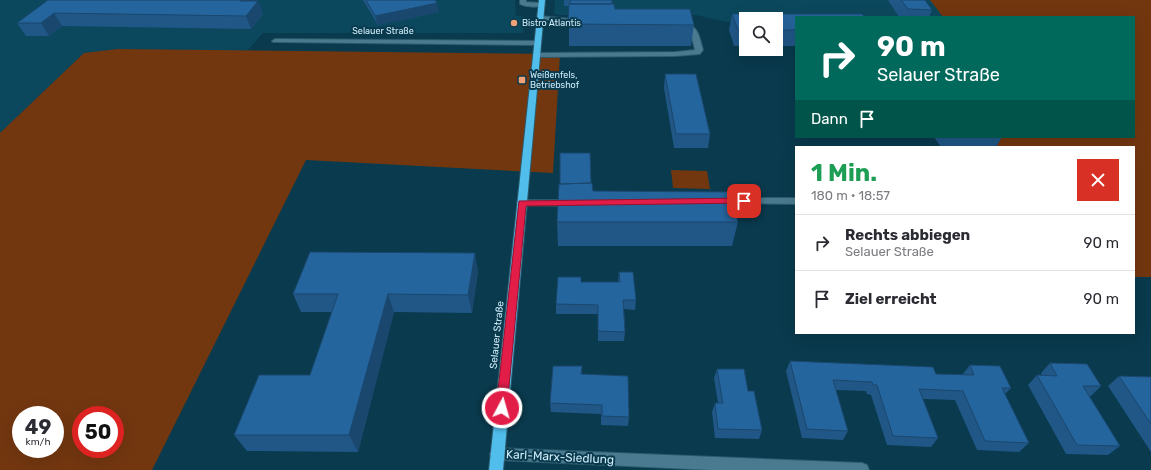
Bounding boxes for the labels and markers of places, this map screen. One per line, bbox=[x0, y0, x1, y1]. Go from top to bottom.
marker: Bistro Atlantis bbox=[509, 18, 519, 28]
place label: Bistro Atlantis bbox=[522, 18, 581, 28]
place label: Weißenfels, Betriebshof bbox=[530, 70, 580, 90]
marker: Weißenfels, Betriebshof bbox=[517, 75, 527, 85]
pin bbox=[727, 184, 761, 218]

